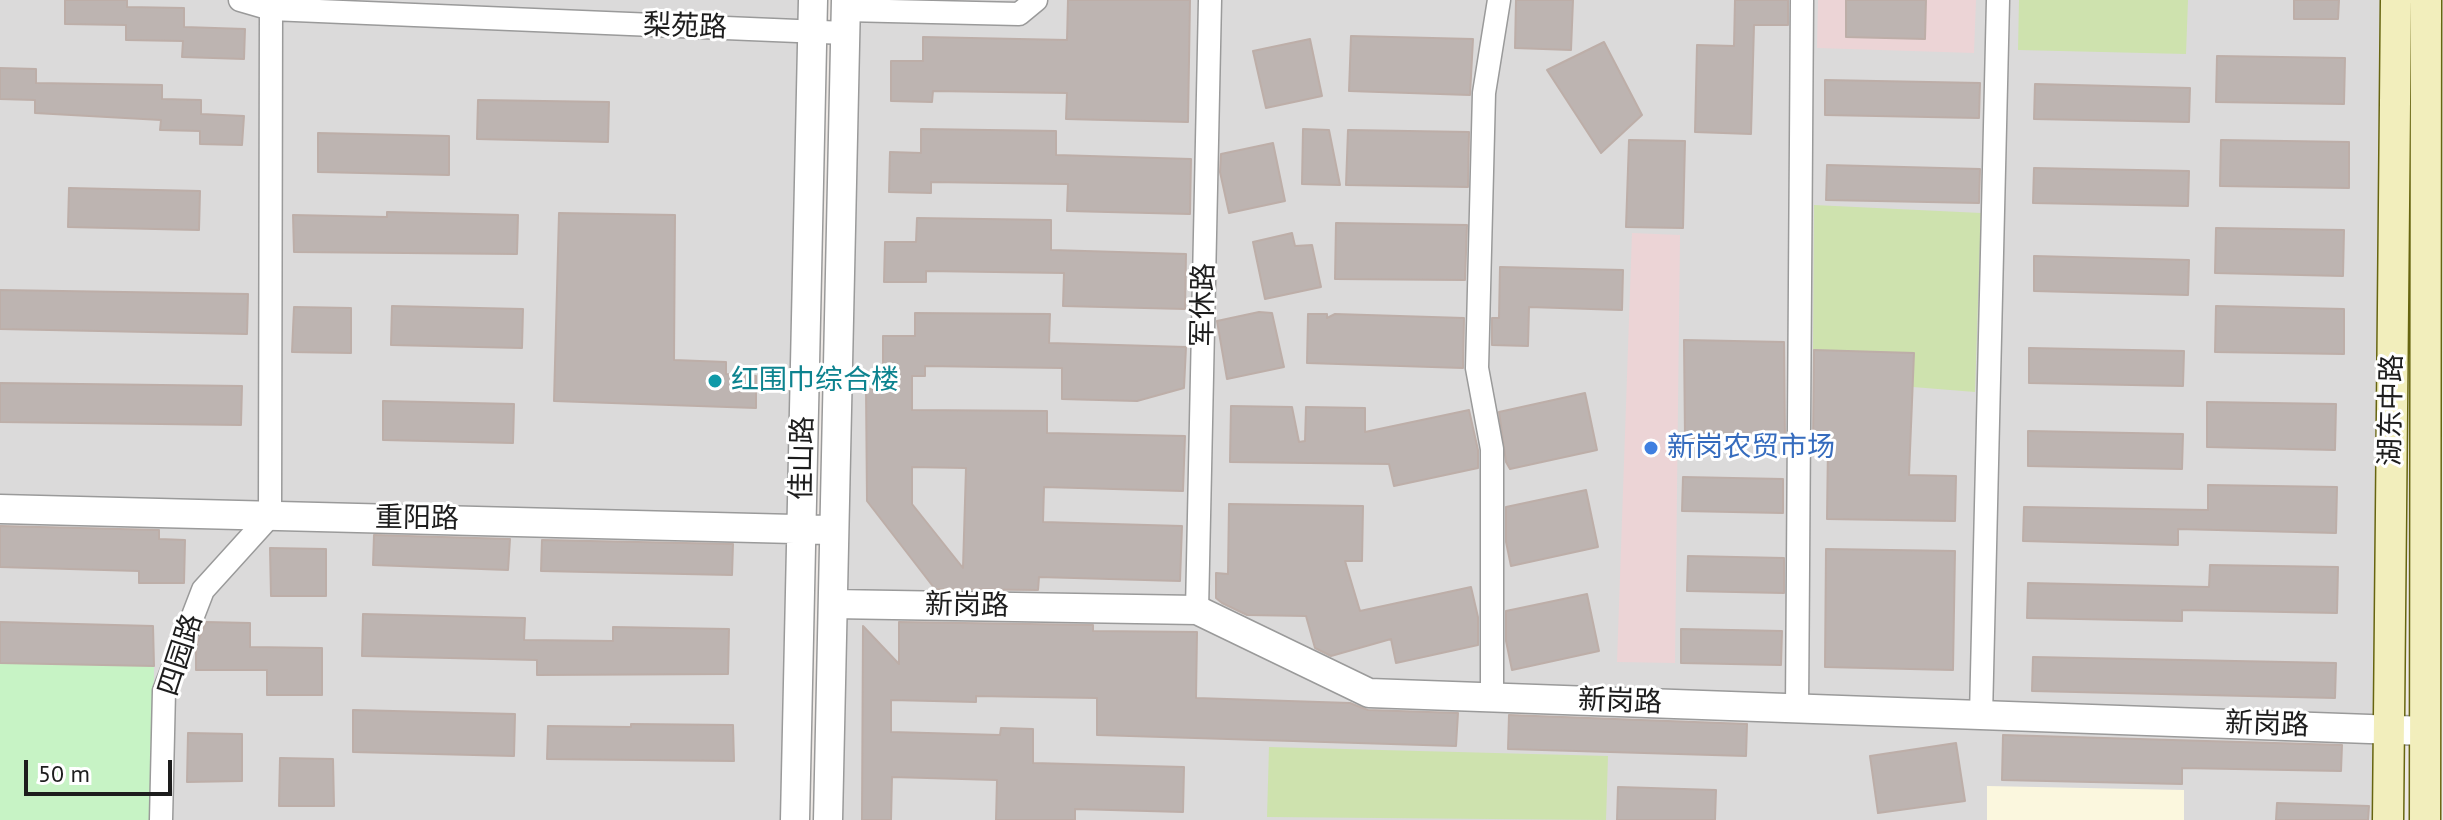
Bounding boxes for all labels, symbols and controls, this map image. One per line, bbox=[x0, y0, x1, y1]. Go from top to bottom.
street label: 梨苑路 bbox=[642, 9, 728, 45]
street label: 军休路 bbox=[1186, 263, 1222, 347]
street label: 湖东中路 bbox=[2374, 354, 2410, 466]
place label: 红围巾综合楼 bbox=[731, 364, 899, 398]
marker: 红围巾综合楼 bbox=[706, 372, 724, 390]
street label: 佳山路 bbox=[785, 416, 821, 500]
place label: 新岗农贸市场 bbox=[1667, 431, 1835, 465]
marker: 新岗农贸市场 bbox=[1642, 439, 1660, 457]
street label: 重阳路 bbox=[375, 501, 459, 537]
street label: 新岗路 bbox=[925, 588, 1009, 624]
street label: 四园路 bbox=[152, 610, 210, 700]
street label: 新岗路 bbox=[1577, 684, 1663, 720]
street label: 新岗路 bbox=[2224, 707, 2310, 743]
scale bar bbox=[28, 744, 176, 794]
text: 50 m bbox=[38, 758, 90, 789]

